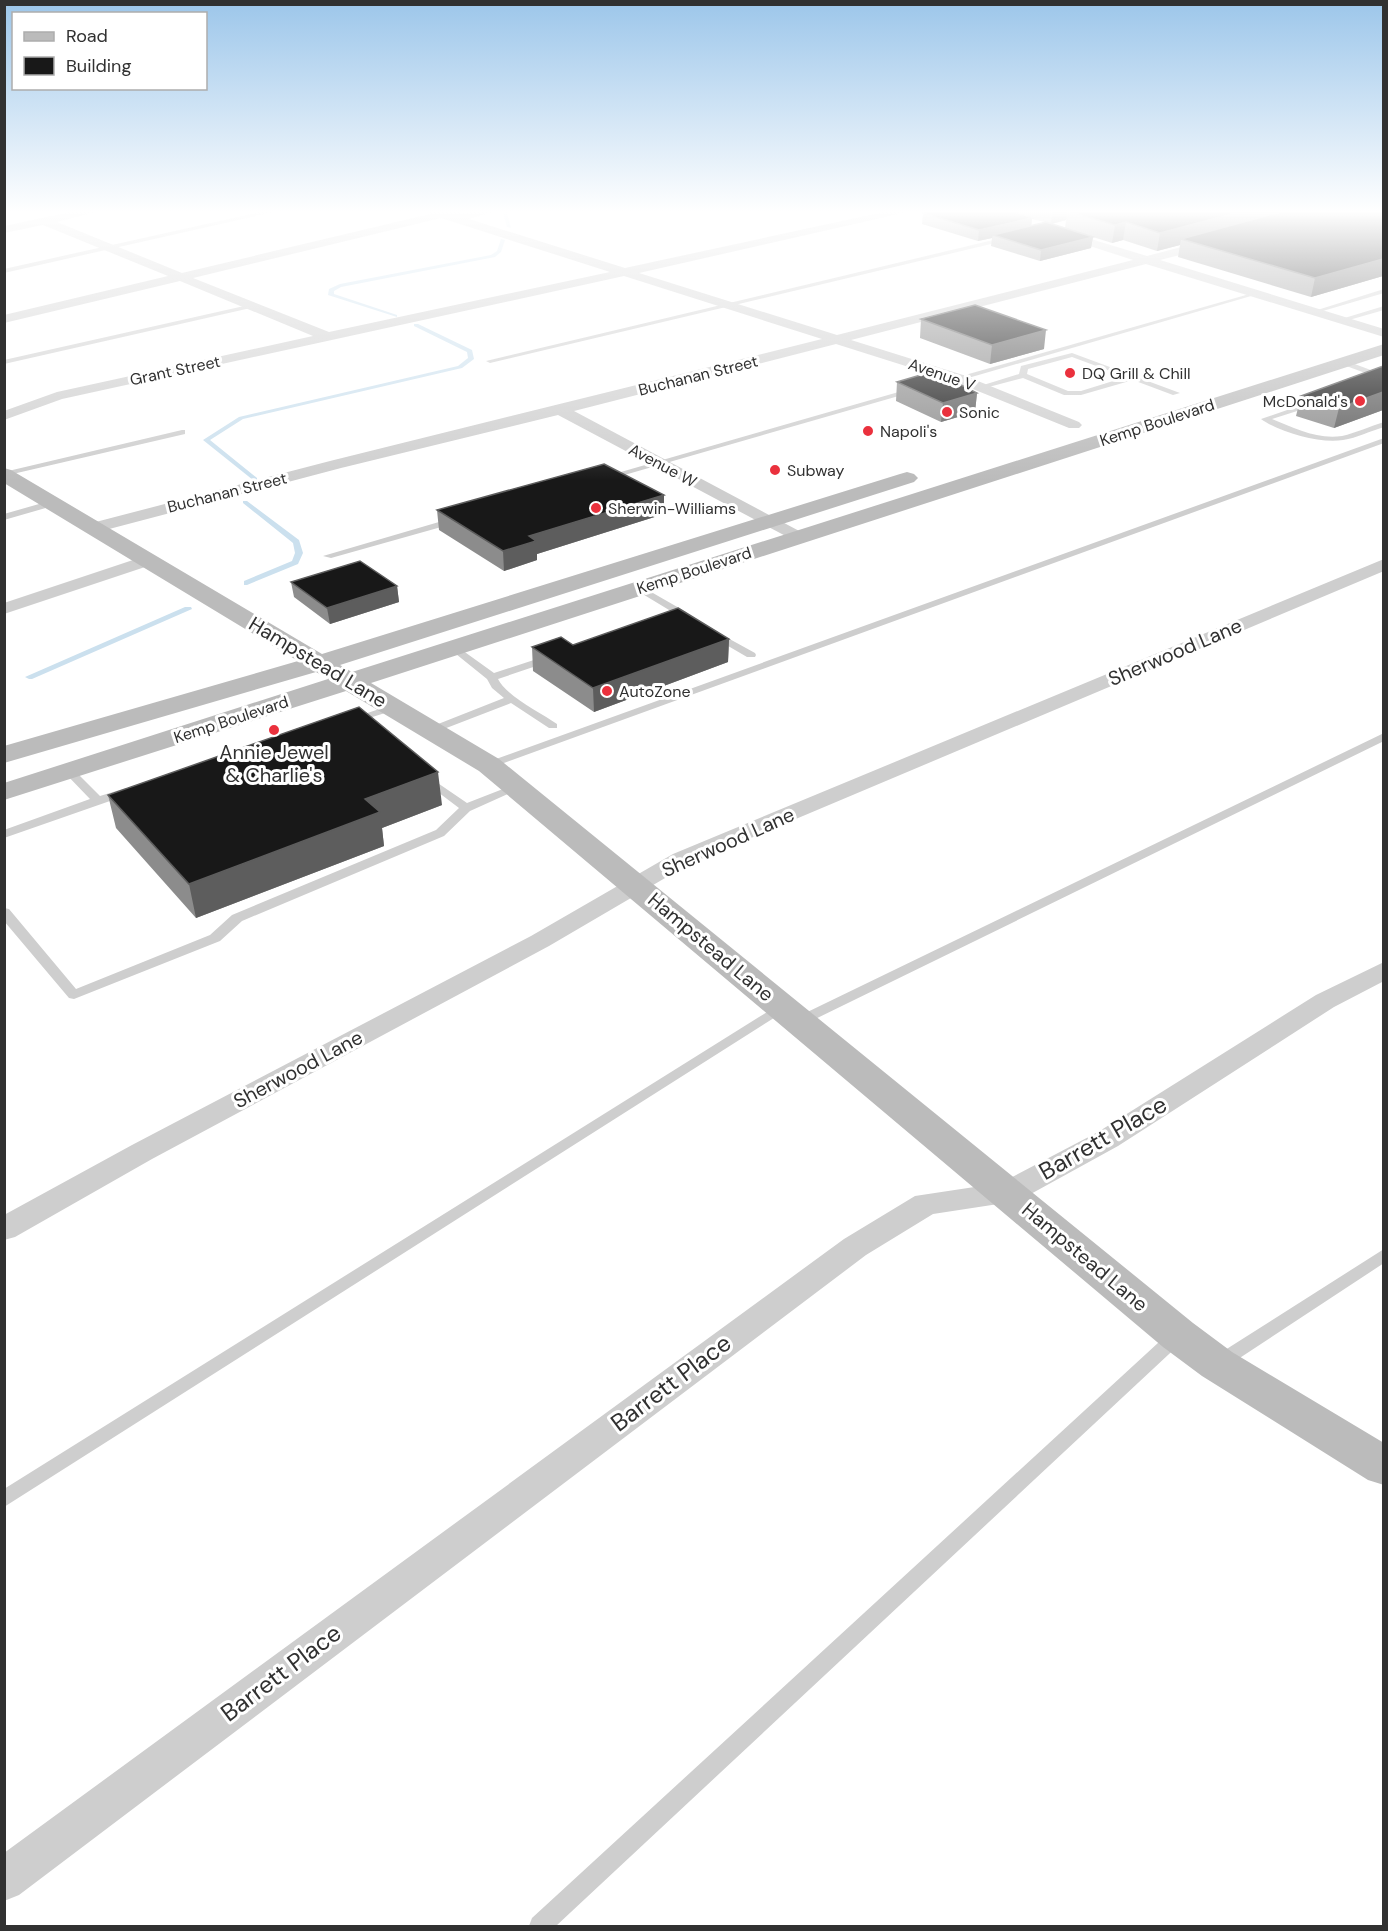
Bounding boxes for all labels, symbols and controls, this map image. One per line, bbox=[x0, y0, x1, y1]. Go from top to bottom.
legend bbox=[12, 12, 207, 90]
text: Road bbox=[66, 24, 108, 48]
text: Building bbox=[66, 54, 131, 78]
street label: Buchanan Street bbox=[636, 350, 760, 400]
street label: Grant Street bbox=[128, 351, 222, 390]
street label: Avenue V bbox=[906, 353, 978, 396]
place label: DQ Grill & Chill bbox=[1082, 363, 1191, 384]
marker: DQ Grill & Chill bbox=[1063, 366, 1077, 380]
place label: McDonald's bbox=[1263, 391, 1348, 412]
street label: Kemp Boulevard bbox=[1097, 394, 1217, 451]
marker: McDonald's bbox=[1353, 394, 1367, 408]
place label: Sonic bbox=[959, 402, 1000, 423]
marker: Sonic bbox=[940, 405, 954, 419]
place label: Napoli's bbox=[880, 421, 937, 442]
marker: Napoli's bbox=[861, 424, 875, 438]
street label: Avenue W bbox=[625, 439, 701, 492]
place label: Subway bbox=[787, 460, 845, 481]
marker: Subway bbox=[768, 463, 782, 477]
street label: Buchanan Street bbox=[165, 467, 289, 517]
place label: Sherwin-Williams bbox=[608, 498, 736, 519]
marker: Sherwin-Williams bbox=[589, 501, 603, 515]
street label: Kemp Boulevard bbox=[634, 542, 754, 599]
street label: Hampstead Lane bbox=[244, 611, 392, 713]
street label: Sherwood Lane bbox=[1104, 612, 1246, 692]
place label: AutoZone bbox=[619, 681, 691, 702]
marker: AutoZone bbox=[600, 684, 614, 698]
street label: Kemp Boulevard bbox=[171, 691, 291, 748]
marker: Annie Jewel & Charlie's bbox=[267, 723, 281, 737]
place label: Annie Jewel & Charlie's bbox=[219, 739, 329, 788]
street label: Sherwood Lane bbox=[658, 801, 798, 883]
street label: Hampstead Lane bbox=[643, 887, 779, 1007]
street label: Sherwood Lane bbox=[229, 1024, 367, 1114]
street label: Barrett Place bbox=[1033, 1088, 1172, 1187]
street label: Hampstead Lane bbox=[1017, 1197, 1153, 1317]
street label: Barrett Place bbox=[604, 1327, 737, 1438]
street label: Barrett Place bbox=[214, 1617, 347, 1728]

